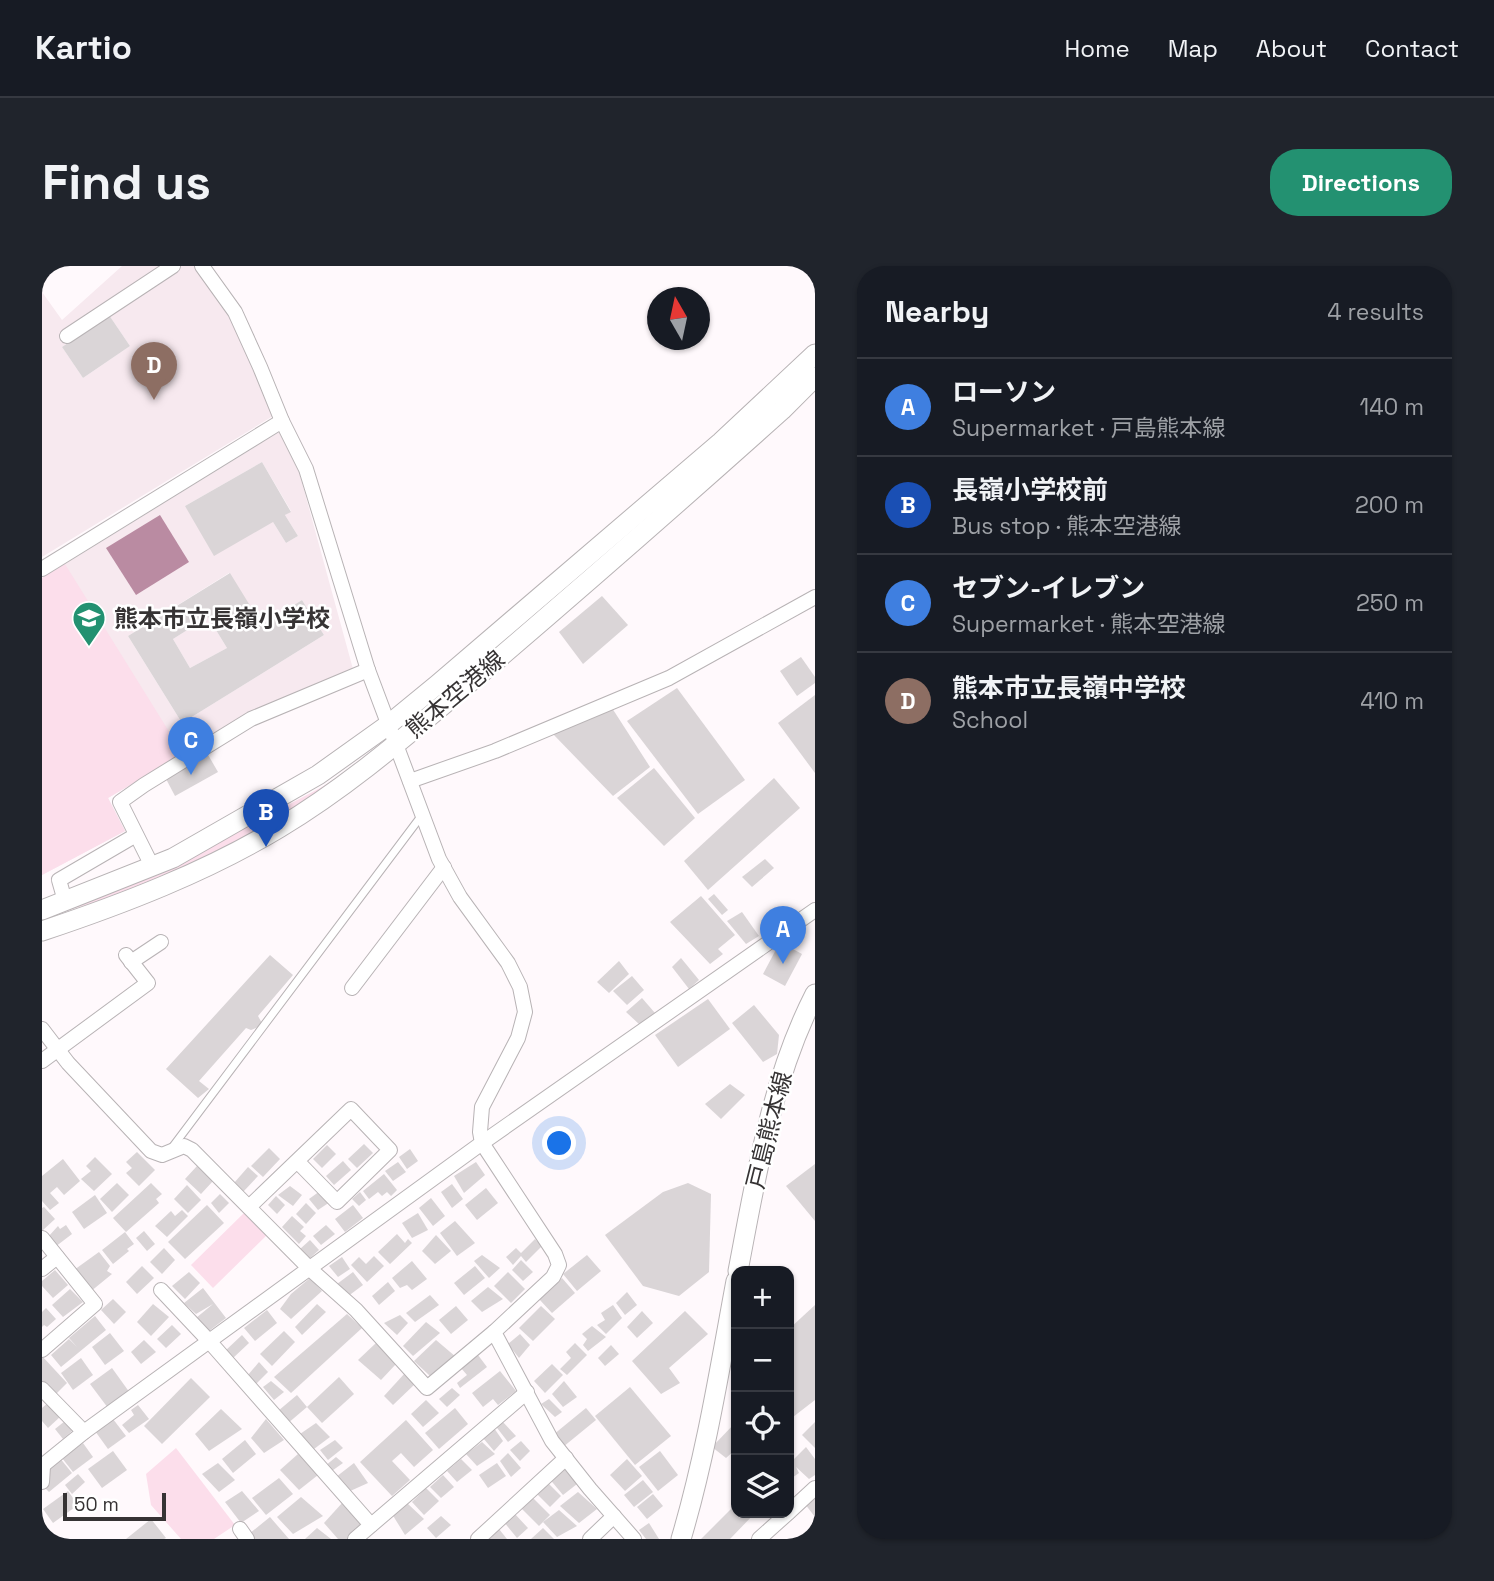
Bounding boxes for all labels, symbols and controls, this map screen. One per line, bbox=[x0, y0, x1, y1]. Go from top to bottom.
text: Kartio bbox=[35, 27, 132, 69]
text: Home bbox=[1064, 33, 1130, 64]
text: Map bbox=[1168, 33, 1218, 64]
text: About bbox=[1256, 33, 1327, 64]
text: Contact bbox=[1365, 33, 1459, 64]
button: Directions bbox=[1270, 149, 1452, 216]
text: Find us bbox=[42, 151, 211, 213]
north arrow bbox=[647, 287, 710, 350]
text: Nearby bbox=[885, 292, 989, 331]
text: 4 results bbox=[1327, 297, 1424, 327]
pin: D bbox=[131, 342, 177, 400]
text: ローソン bbox=[952, 375, 1056, 409]
text: A bbox=[901, 392, 915, 422]
text: 140 m bbox=[1360, 392, 1424, 422]
text: Supermarket · 戸島熊本線 bbox=[952, 413, 1226, 443]
text: 長嶺小学校前 bbox=[952, 473, 1108, 507]
text: B bbox=[900, 490, 916, 520]
text: 200 m bbox=[1355, 490, 1424, 520]
text: Bus stop · 熊本空港線 bbox=[952, 511, 1181, 541]
text: セブン-イレブン bbox=[952, 571, 1145, 605]
text: C bbox=[901, 588, 915, 618]
text: 250 m bbox=[1356, 588, 1424, 618]
school or university icon: 熊本市立長嶺小学校 bbox=[70, 599, 108, 648]
place label: 熊本市立長嶺小学校 bbox=[114, 603, 330, 634]
text: Supermarket · 熊本空港線 bbox=[952, 609, 1226, 639]
street label: 熊本空港線 bbox=[399, 644, 511, 744]
text: 熊本市立長嶺中学校 bbox=[952, 671, 1186, 705]
text: D bbox=[900, 686, 916, 716]
text: 410 m bbox=[1360, 686, 1424, 716]
text: School bbox=[952, 705, 1028, 735]
pin: C bbox=[168, 717, 214, 775]
pin: B bbox=[243, 789, 289, 847]
pin: A bbox=[760, 906, 806, 964]
street label: 戸島熊本線 bbox=[739, 1068, 799, 1192]
your location bbox=[542, 1126, 576, 1160]
map controls bbox=[731, 1266, 794, 1518]
button: + bbox=[731, 1266, 794, 1329]
button: − bbox=[731, 1329, 794, 1392]
button: locate bbox=[731, 1392, 794, 1455]
button: layers bbox=[731, 1455, 794, 1518]
scale bar bbox=[63, 1490, 166, 1522]
text: 50 m bbox=[74, 1492, 119, 1517]

